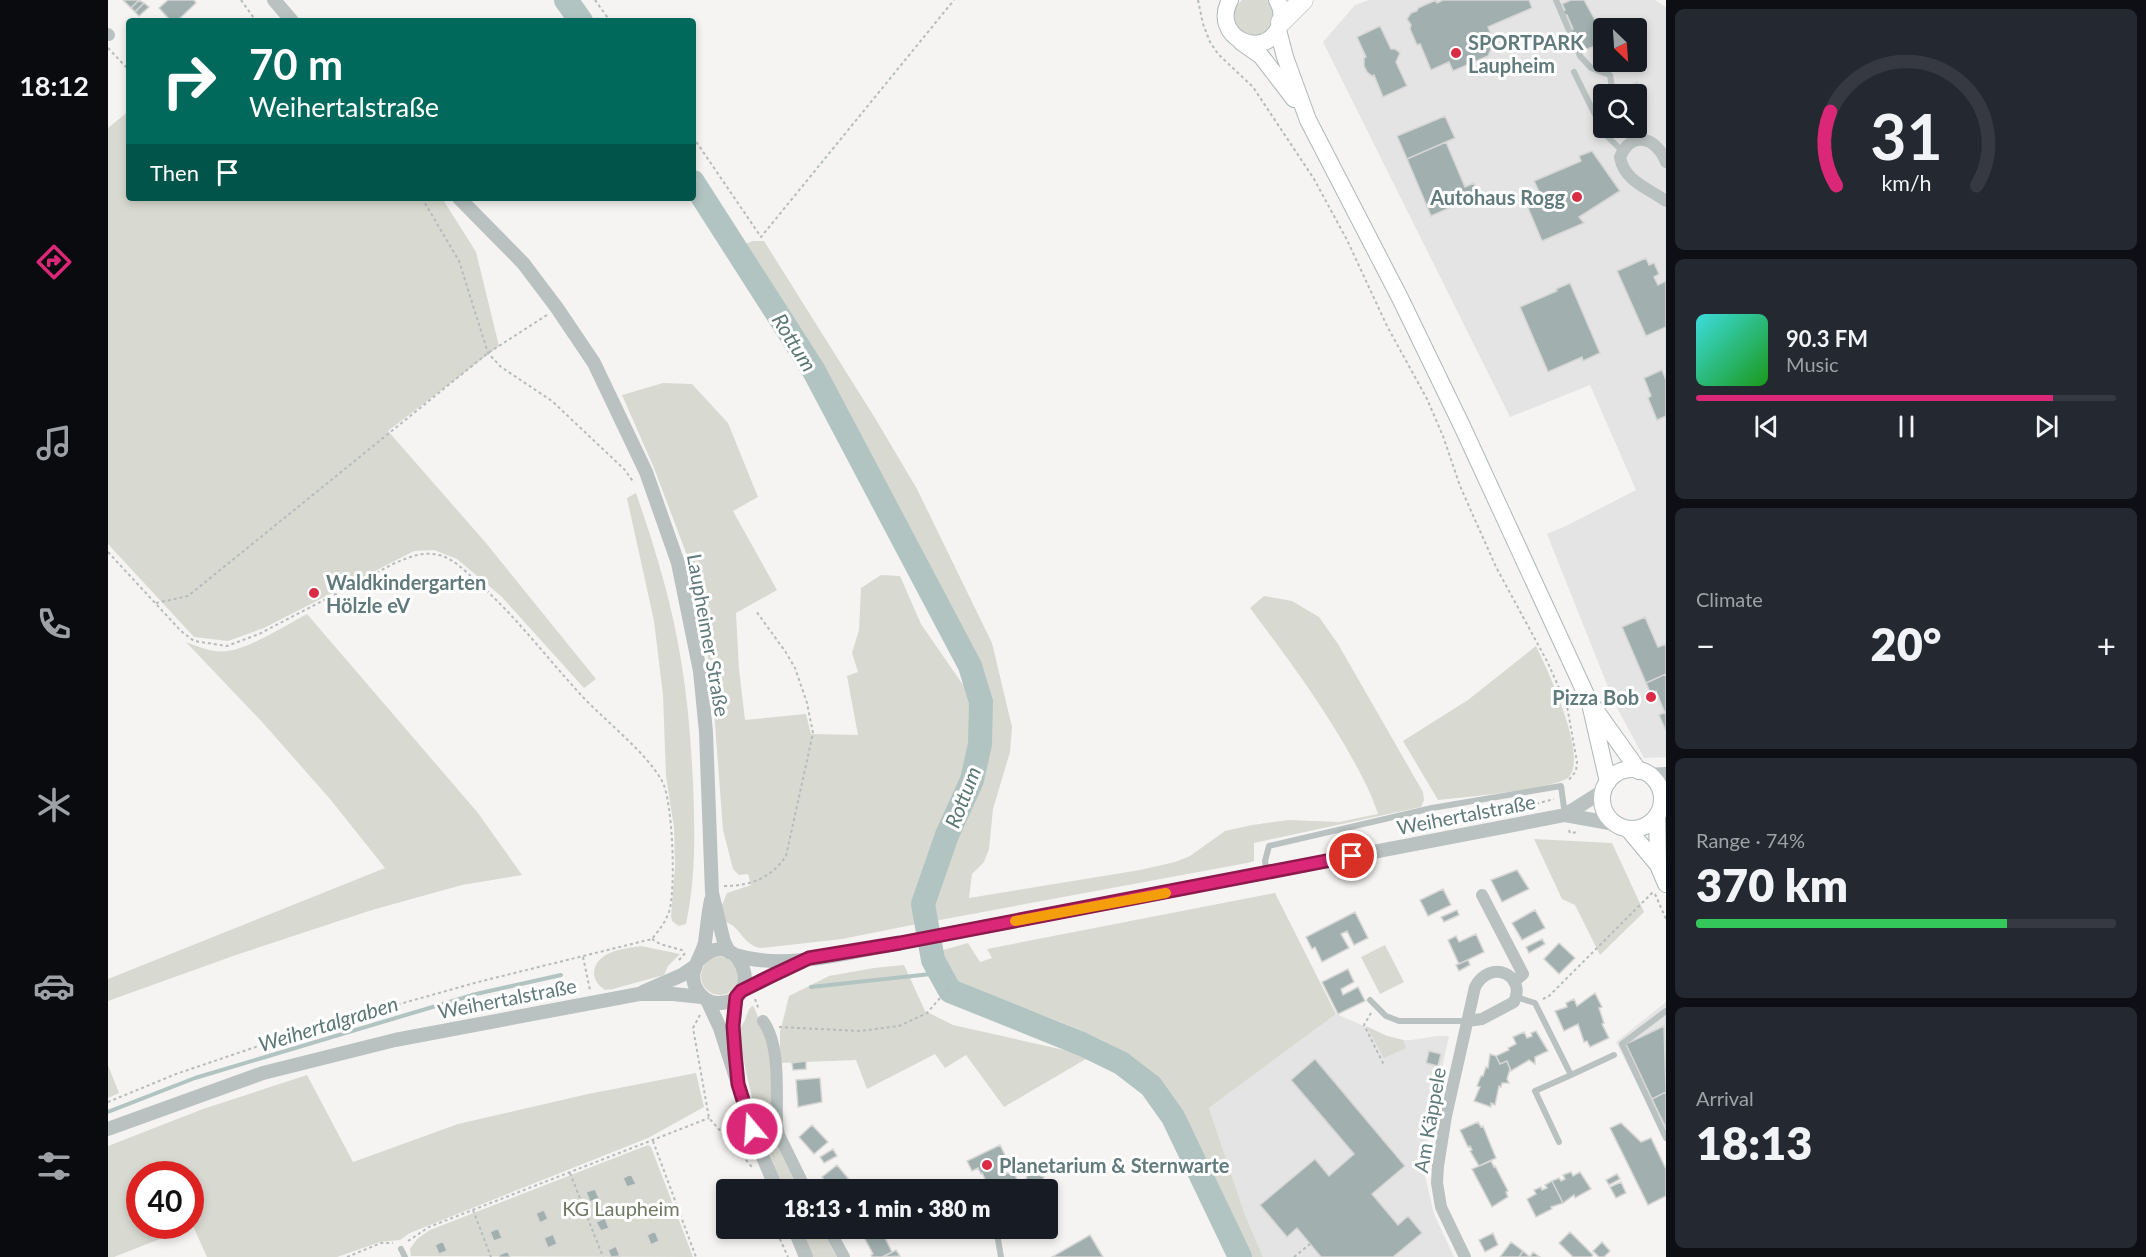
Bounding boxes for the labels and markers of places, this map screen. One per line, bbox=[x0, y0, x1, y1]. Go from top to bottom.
place label: SPORTPARK Laupheim bbox=[1468, 30, 1584, 77]
marker: SPORTPARK Laupheim bbox=[1449, 46, 1463, 60]
place label: Autohaus Rogg bbox=[1429, 185, 1565, 209]
marker: Autohaus Rogg bbox=[1570, 190, 1584, 204]
place label: Waldkindergarten Hölzle eV bbox=[326, 570, 486, 617]
marker: Waldkindergarten Hölzle eV bbox=[307, 586, 321, 600]
place label: Pizza Bob bbox=[1552, 685, 1639, 709]
marker: Pizza Bob bbox=[1644, 690, 1658, 704]
pin bbox=[1326, 830, 1377, 881]
place label: Planetarium & Sternwarte bbox=[999, 1153, 1230, 1177]
marker: Planetarium & Sternwarte bbox=[980, 1158, 994, 1172]

